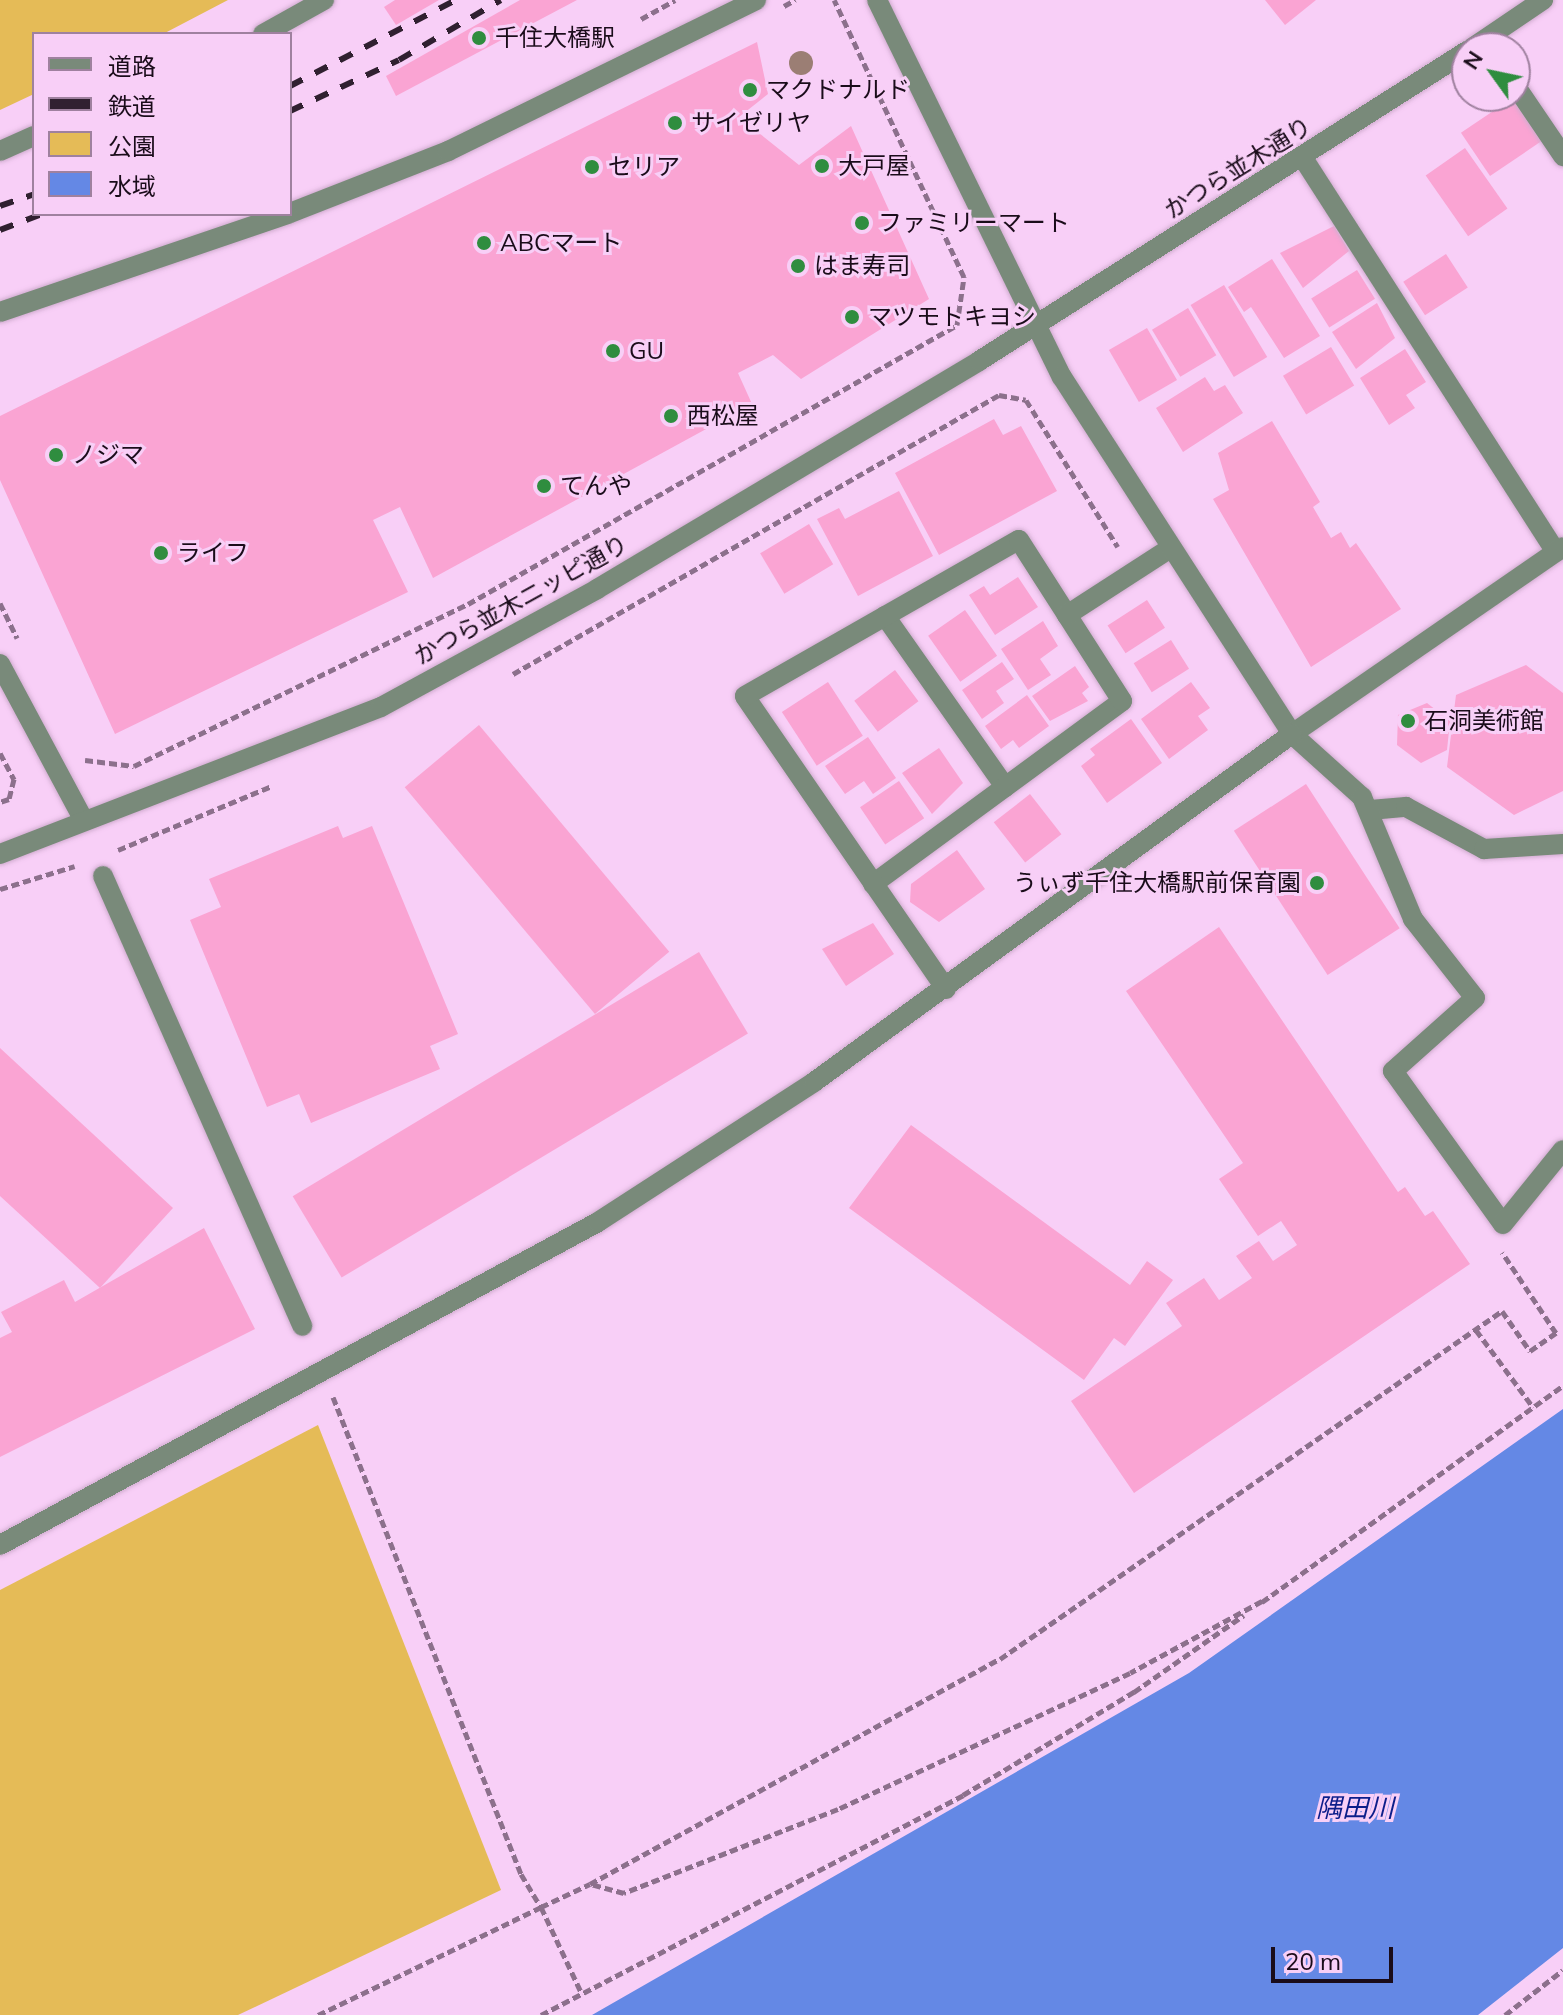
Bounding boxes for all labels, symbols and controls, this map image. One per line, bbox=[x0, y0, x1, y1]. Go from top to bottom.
place label: 千住大橋駅 bbox=[495, 24, 615, 52]
marker: 千住大橋駅 bbox=[470, 29, 488, 47]
legend bbox=[32, 32, 292, 216]
north arrow bbox=[1451, 32, 1531, 112]
text: N bbox=[1456, 45, 1489, 75]
text: 道路 bbox=[108, 51, 156, 81]
place label: マクドナルド bbox=[766, 76, 910, 104]
marker: マクドナルド bbox=[741, 81, 759, 99]
text: 鉄道 bbox=[108, 91, 156, 121]
place label: サイゼリヤ bbox=[691, 109, 811, 137]
street label: かつら並木通り bbox=[1159, 111, 1317, 225]
marker: サイゼリヤ bbox=[666, 114, 684, 132]
text: 公園 bbox=[108, 131, 156, 161]
place label: 大戸屋 bbox=[838, 152, 910, 180]
place label: セリア bbox=[608, 153, 680, 181]
marker: 大戸屋 bbox=[813, 157, 831, 175]
marker: セリア bbox=[583, 158, 601, 176]
text: 水域 bbox=[108, 171, 156, 201]
place label: ファミリーマート bbox=[878, 209, 1070, 237]
marker: ファミリーマート bbox=[853, 214, 871, 232]
place label: ABCマート bbox=[500, 229, 622, 257]
marker: ABCマート bbox=[475, 234, 493, 252]
place label: はま寿司 bbox=[814, 252, 910, 280]
marker: はま寿司 bbox=[789, 257, 807, 275]
place label: マツモトキヨシ bbox=[868, 303, 1036, 331]
marker: マツモトキヨシ bbox=[843, 308, 861, 326]
place label: GU bbox=[629, 337, 664, 365]
marker: GU bbox=[604, 342, 622, 360]
place label: 西松屋 bbox=[687, 402, 759, 430]
marker: 西松屋 bbox=[662, 407, 680, 425]
place label: ノジマ bbox=[72, 441, 144, 469]
marker: ノジマ bbox=[47, 446, 65, 464]
place label: てんや bbox=[560, 472, 632, 500]
marker: てんや bbox=[535, 477, 553, 495]
street label: かつら並木ニッピ通り bbox=[409, 529, 633, 671]
place label: ライフ bbox=[177, 539, 249, 567]
marker: ライフ bbox=[152, 544, 170, 562]
place label: 石洞美術館 bbox=[1424, 707, 1544, 735]
marker: 石洞美術館 bbox=[1399, 712, 1417, 730]
place label: うぃず千住大橋駅前保育園 bbox=[1013, 869, 1301, 897]
marker: うぃず千住大橋駅前保育園 bbox=[1308, 874, 1326, 892]
water label: 隅田川 bbox=[1316, 1792, 1394, 1824]
scale bar bbox=[1275, 1931, 1397, 1981]
text: 20 m bbox=[1285, 1946, 1341, 1976]

